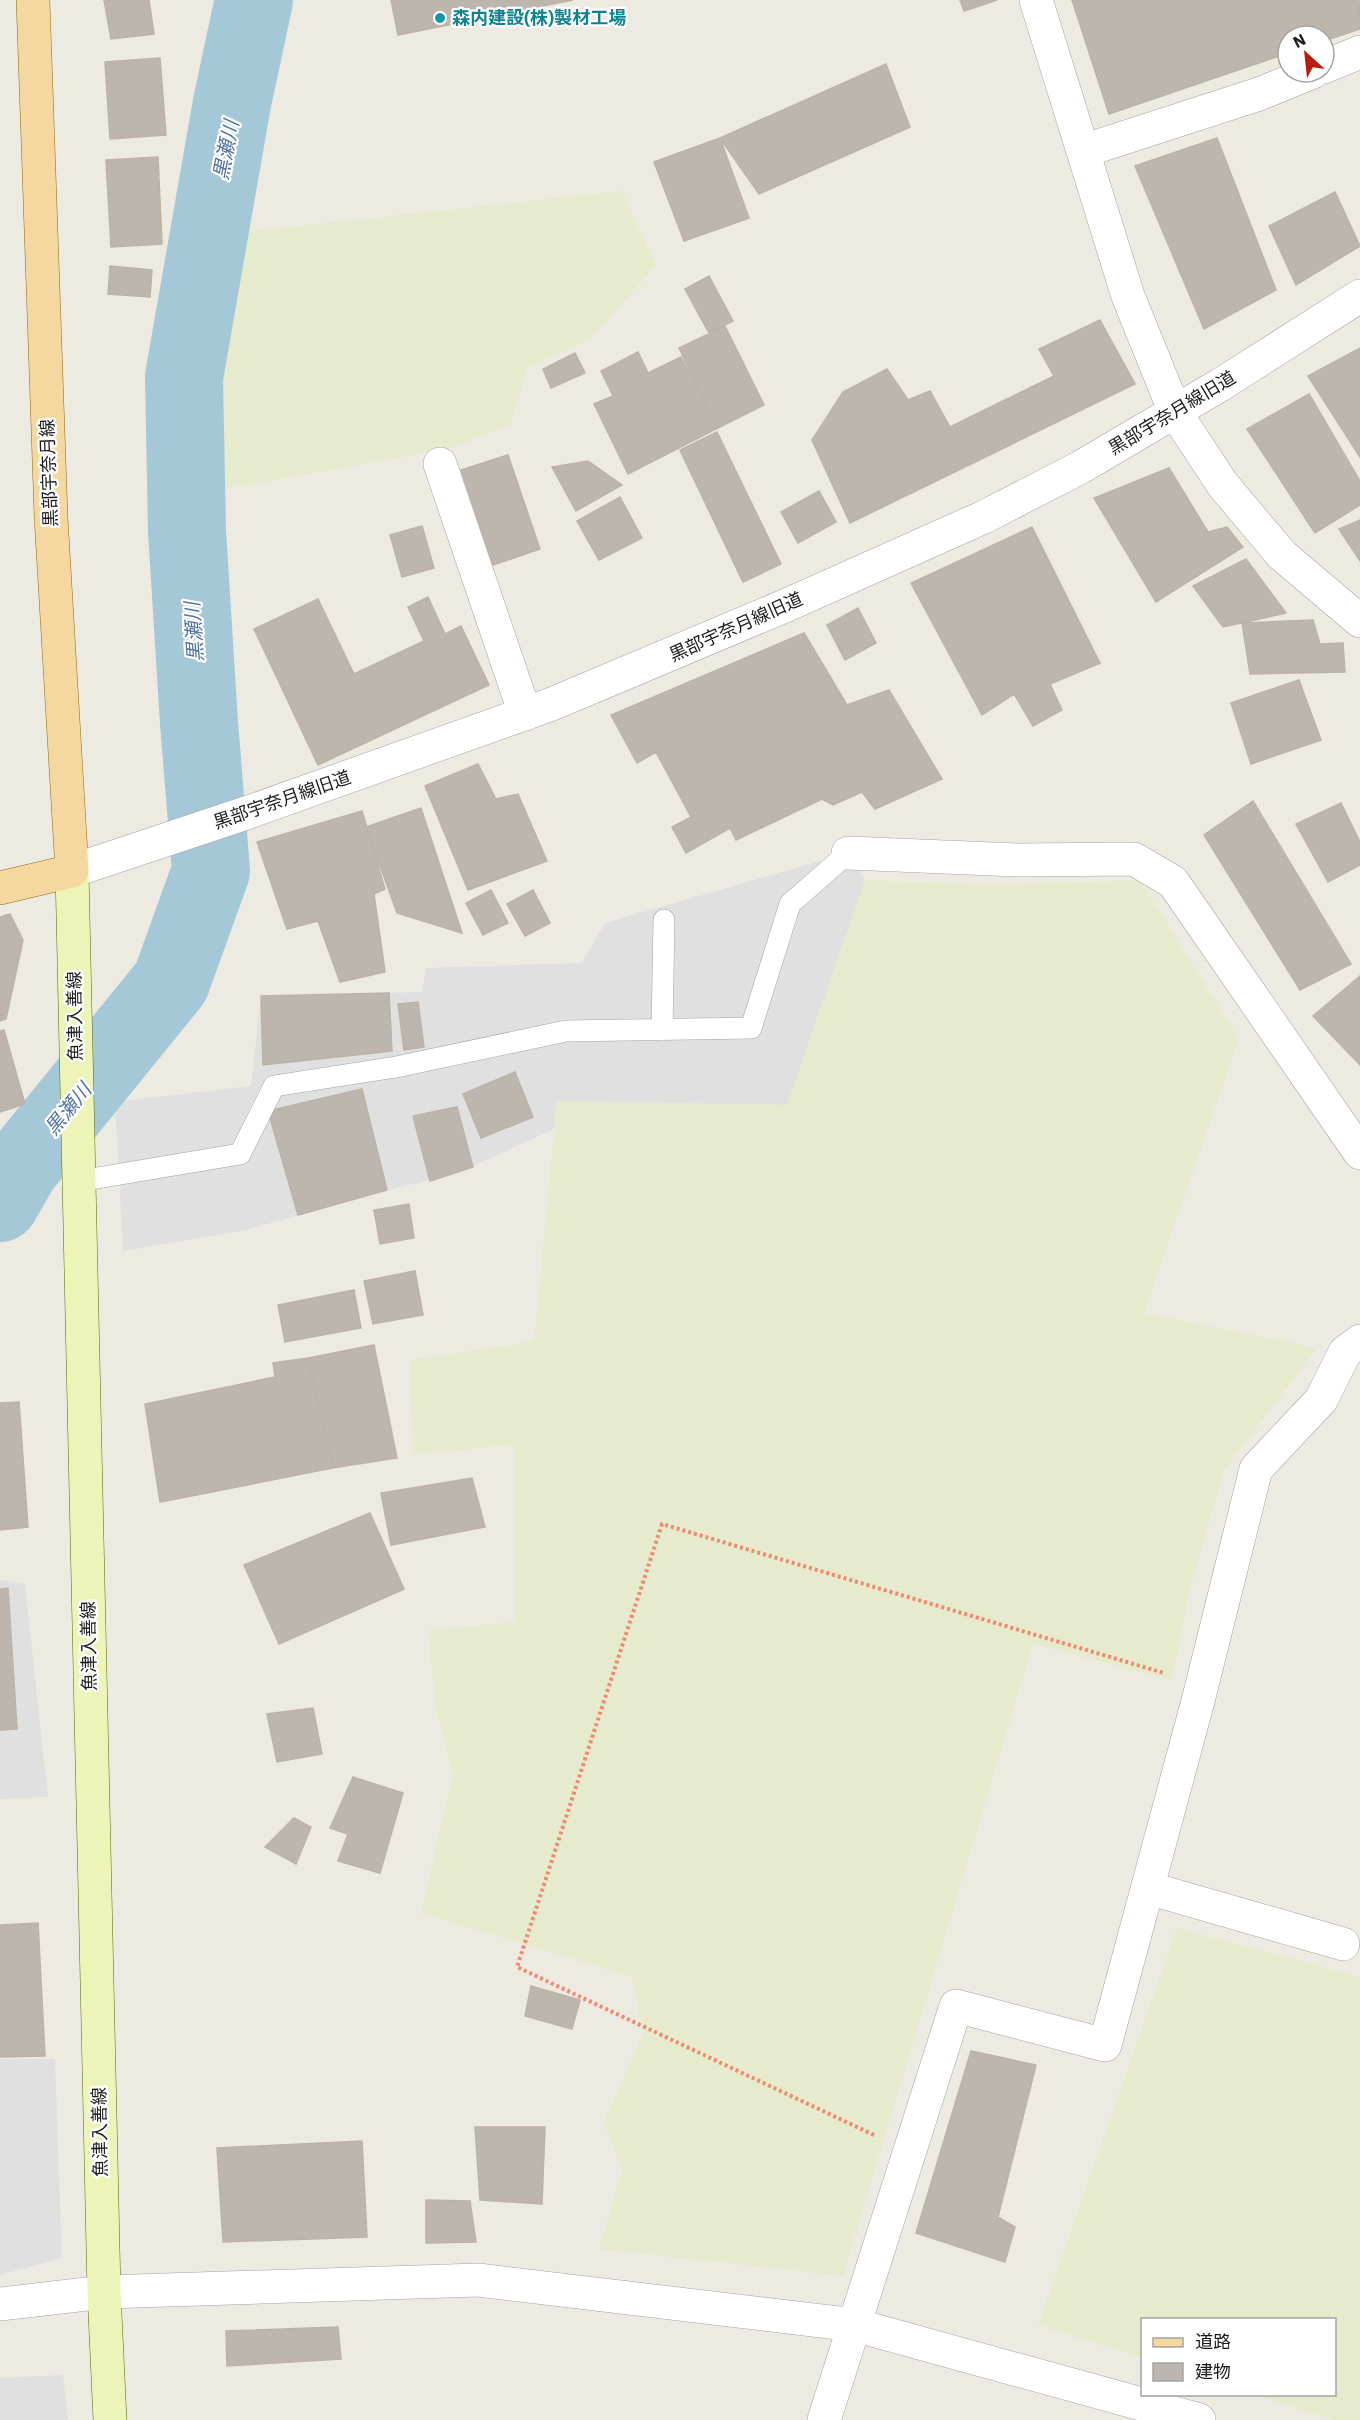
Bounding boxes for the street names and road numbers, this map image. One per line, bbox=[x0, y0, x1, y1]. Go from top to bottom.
street label: 黒部宇奈月線旧道 bbox=[1104, 366, 1239, 460]
street label: 黒部宇奈月線 bbox=[35, 419, 62, 527]
street label: 黒部宇奈月線旧道 bbox=[665, 587, 806, 666]
street label: 黒部宇奈月線旧道 bbox=[210, 765, 354, 834]
street label: 魚津入善線 bbox=[62, 971, 87, 1061]
street label: 魚津入善線 bbox=[76, 1601, 101, 1691]
street label: 魚津入善線 bbox=[87, 2087, 112, 2177]

